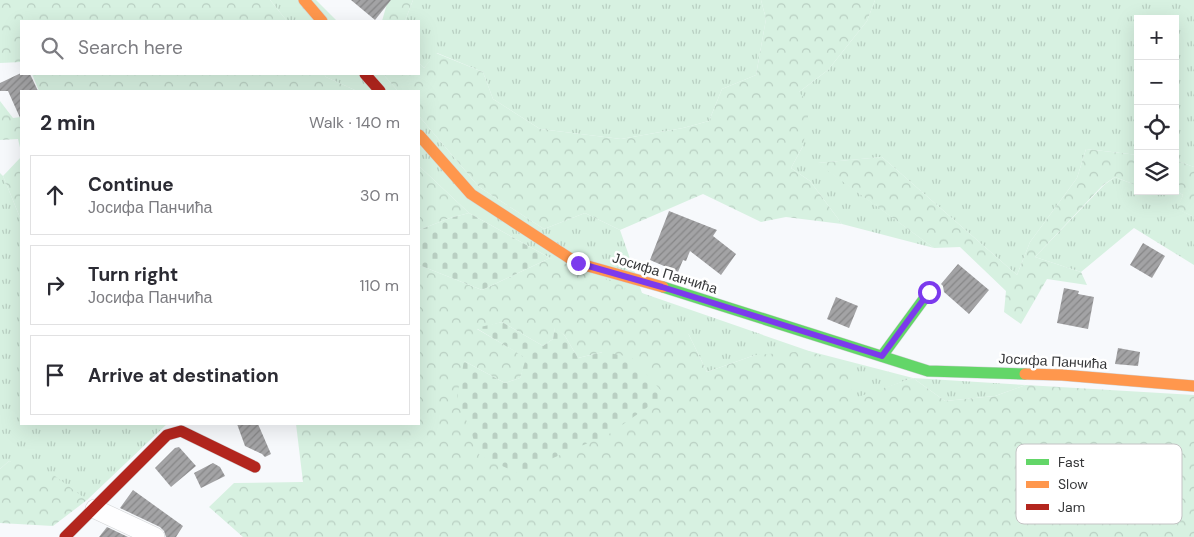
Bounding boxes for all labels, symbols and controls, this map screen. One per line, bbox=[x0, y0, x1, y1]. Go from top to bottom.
map controls bbox=[1134, 15, 1179, 195]
button: + bbox=[1134, 15, 1179, 60]
search box bbox=[20, 20, 420, 75]
icon: search bbox=[38, 34, 66, 62]
text: Search here bbox=[78, 35, 183, 60]
button: − bbox=[1134, 60, 1179, 105]
button: locate bbox=[1134, 105, 1179, 150]
text: 2 min bbox=[40, 109, 96, 137]
text: Walk · 140 m bbox=[309, 112, 400, 133]
button: layers bbox=[1134, 150, 1179, 195]
text: Continue bbox=[88, 172, 174, 197]
icon: ahead bbox=[41, 181, 69, 209]
text: 30 m bbox=[360, 185, 399, 206]
text: Јосифа Панчића bbox=[88, 197, 212, 218]
street label: Јосифа Панчића bbox=[610, 248, 720, 298]
route end bbox=[567, 252, 590, 275]
text: Turn right bbox=[88, 262, 178, 287]
icon: right bbox=[41, 271, 69, 299]
text: 110 m bbox=[360, 275, 399, 296]
route start bbox=[918, 281, 941, 304]
text: Јосифа Панчића bbox=[88, 287, 212, 308]
street label: Јосифа Панчића bbox=[998, 349, 1108, 373]
icon: arrive bbox=[41, 361, 69, 389]
text: Arrive at destination bbox=[88, 363, 279, 388]
legend bbox=[1016, 444, 1182, 524]
text: Fast bbox=[1058, 453, 1085, 471]
text: Slow bbox=[1058, 475, 1088, 493]
text: Jam bbox=[1058, 498, 1085, 516]

